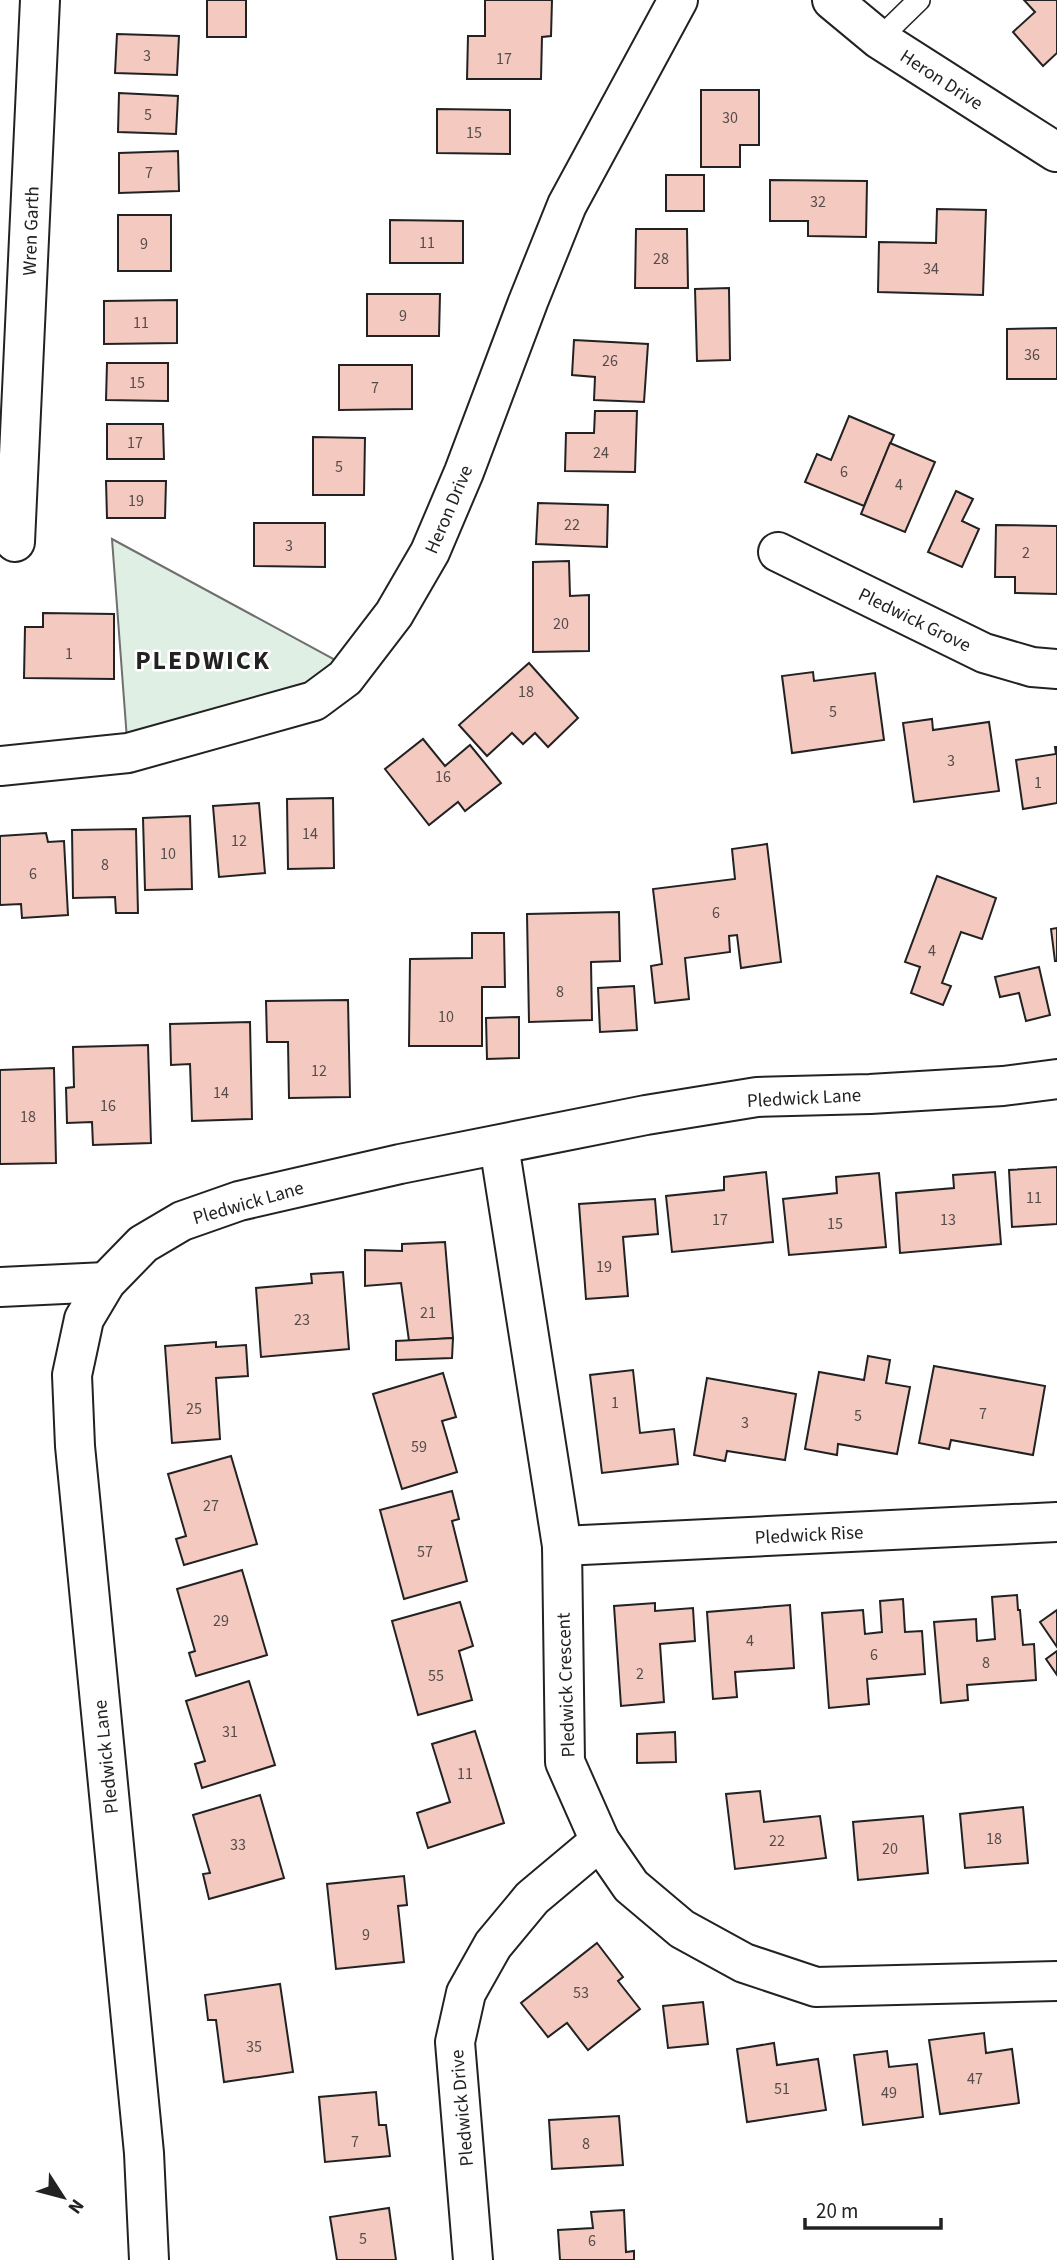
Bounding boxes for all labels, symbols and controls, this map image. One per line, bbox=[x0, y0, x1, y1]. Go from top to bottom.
street label: Heron Drive bbox=[894, 43, 988, 117]
house number: 3 bbox=[143, 45, 151, 67]
house number: 17 bbox=[496, 48, 512, 70]
house number: 5 bbox=[144, 104, 152, 126]
house number: 30 bbox=[722, 107, 738, 129]
house number: 15 bbox=[466, 122, 482, 144]
house number: 7 bbox=[145, 162, 153, 184]
street label: Wren Garth bbox=[16, 186, 47, 276]
house number: 32 bbox=[810, 191, 826, 213]
house number: 11 bbox=[419, 232, 435, 254]
house number: 9 bbox=[140, 233, 148, 255]
house number: 28 bbox=[653, 248, 669, 270]
house number: 34 bbox=[923, 258, 939, 280]
house number: 9 bbox=[399, 305, 407, 327]
house number: 11 bbox=[133, 312, 149, 334]
house number: 36 bbox=[1024, 344, 1040, 366]
house number: 26 bbox=[602, 350, 618, 372]
house number: 15 bbox=[129, 372, 145, 394]
house number: 7 bbox=[371, 377, 379, 399]
house number: 17 bbox=[127, 432, 143, 454]
house number: 24 bbox=[593, 442, 609, 464]
house number: 5 bbox=[335, 456, 343, 478]
street label: Heron Drive bbox=[419, 461, 480, 558]
house number: 6 bbox=[840, 461, 848, 483]
house number: 4 bbox=[895, 474, 903, 496]
house number: 19 bbox=[128, 490, 144, 512]
house number: 22 bbox=[564, 514, 580, 536]
house number: 3 bbox=[285, 535, 293, 557]
house number: 2 bbox=[1022, 542, 1030, 564]
street label: Pledwick Grove bbox=[853, 581, 975, 659]
house number: 20 bbox=[553, 613, 569, 635]
district label: PLEDWICK bbox=[135, 642, 271, 679]
house number: 1 bbox=[65, 643, 73, 665]
house number: 18 bbox=[518, 681, 534, 703]
house number: 5 bbox=[829, 701, 837, 723]
house number: 3 bbox=[947, 750, 955, 772]
house number: 16 bbox=[435, 766, 451, 788]
house number: 1 bbox=[1034, 772, 1042, 794]
house number: 14 bbox=[302, 823, 318, 845]
house number: 12 bbox=[231, 830, 247, 852]
house number: 10 bbox=[160, 843, 176, 865]
house number: 8 bbox=[101, 854, 109, 876]
house number: 6 bbox=[29, 863, 37, 885]
house number: 6 bbox=[712, 902, 720, 924]
house number: 4 bbox=[928, 940, 936, 962]
house number: 8 bbox=[556, 981, 564, 1003]
house number: 10 bbox=[438, 1006, 454, 1028]
house number: 12 bbox=[311, 1060, 327, 1082]
house number: 14 bbox=[213, 1082, 229, 1104]
street label: Pledwick Lane bbox=[746, 1082, 862, 1115]
house number: 16 bbox=[100, 1095, 116, 1117]
house number: 18 bbox=[20, 1106, 36, 1128]
street label: Pledwick Lane bbox=[190, 1175, 307, 1232]
house number: 11 bbox=[1026, 1187, 1042, 1209]
house number: 17 bbox=[712, 1209, 728, 1231]
house number: 13 bbox=[940, 1209, 956, 1231]
house number: 15 bbox=[827, 1213, 843, 1235]
house number: 19 bbox=[596, 1256, 612, 1278]
house number: 21 bbox=[420, 1302, 436, 1324]
house number: 23 bbox=[294, 1309, 310, 1331]
house number: 1 bbox=[611, 1392, 619, 1414]
house number: 25 bbox=[186, 1398, 202, 1420]
house number: 7 bbox=[979, 1403, 987, 1425]
house number: 5 bbox=[854, 1405, 862, 1427]
house number: 3 bbox=[741, 1412, 749, 1434]
house number: 59 bbox=[411, 1436, 427, 1458]
house number: 27 bbox=[203, 1495, 219, 1517]
street label: Pledwick Rise bbox=[754, 1519, 864, 1552]
house number: 57 bbox=[417, 1541, 433, 1563]
house number: 29 bbox=[213, 1610, 229, 1632]
street label: Pledwick Crescent bbox=[550, 1611, 583, 1758]
house number: 4 bbox=[746, 1630, 754, 1652]
house number: 6 bbox=[870, 1644, 878, 1666]
house number: 8 bbox=[982, 1652, 990, 1674]
house number: 2 bbox=[636, 1663, 644, 1685]
house number: 55 bbox=[428, 1665, 444, 1687]
street label: Pledwick Lane bbox=[87, 1699, 126, 1815]
house number: 31 bbox=[222, 1721, 238, 1743]
house number: 11 bbox=[457, 1763, 473, 1785]
house number: 18 bbox=[986, 1828, 1002, 1850]
house number: 22 bbox=[769, 1830, 785, 1852]
house number: 33 bbox=[230, 1834, 246, 1856]
house number: 20 bbox=[882, 1838, 898, 1860]
house number: 9 bbox=[362, 1924, 370, 1946]
house number: 53 bbox=[573, 1982, 589, 2004]
house number: 35 bbox=[246, 2036, 262, 2058]
street label: Pledwick Drive bbox=[444, 2048, 481, 2167]
house number: 47 bbox=[967, 2068, 983, 2090]
house number: 51 bbox=[774, 2078, 790, 2100]
house number: 49 bbox=[881, 2082, 897, 2104]
house number: 7 bbox=[351, 2131, 359, 2153]
house number: 8 bbox=[582, 2133, 590, 2155]
north arrow bbox=[28, 2162, 98, 2232]
scale bar bbox=[805, 2186, 942, 2230]
text: N bbox=[61, 2193, 90, 2219]
text: 20 m bbox=[816, 2196, 858, 2226]
house number: 5 bbox=[359, 2228, 367, 2250]
house number: 6 bbox=[588, 2230, 596, 2252]

